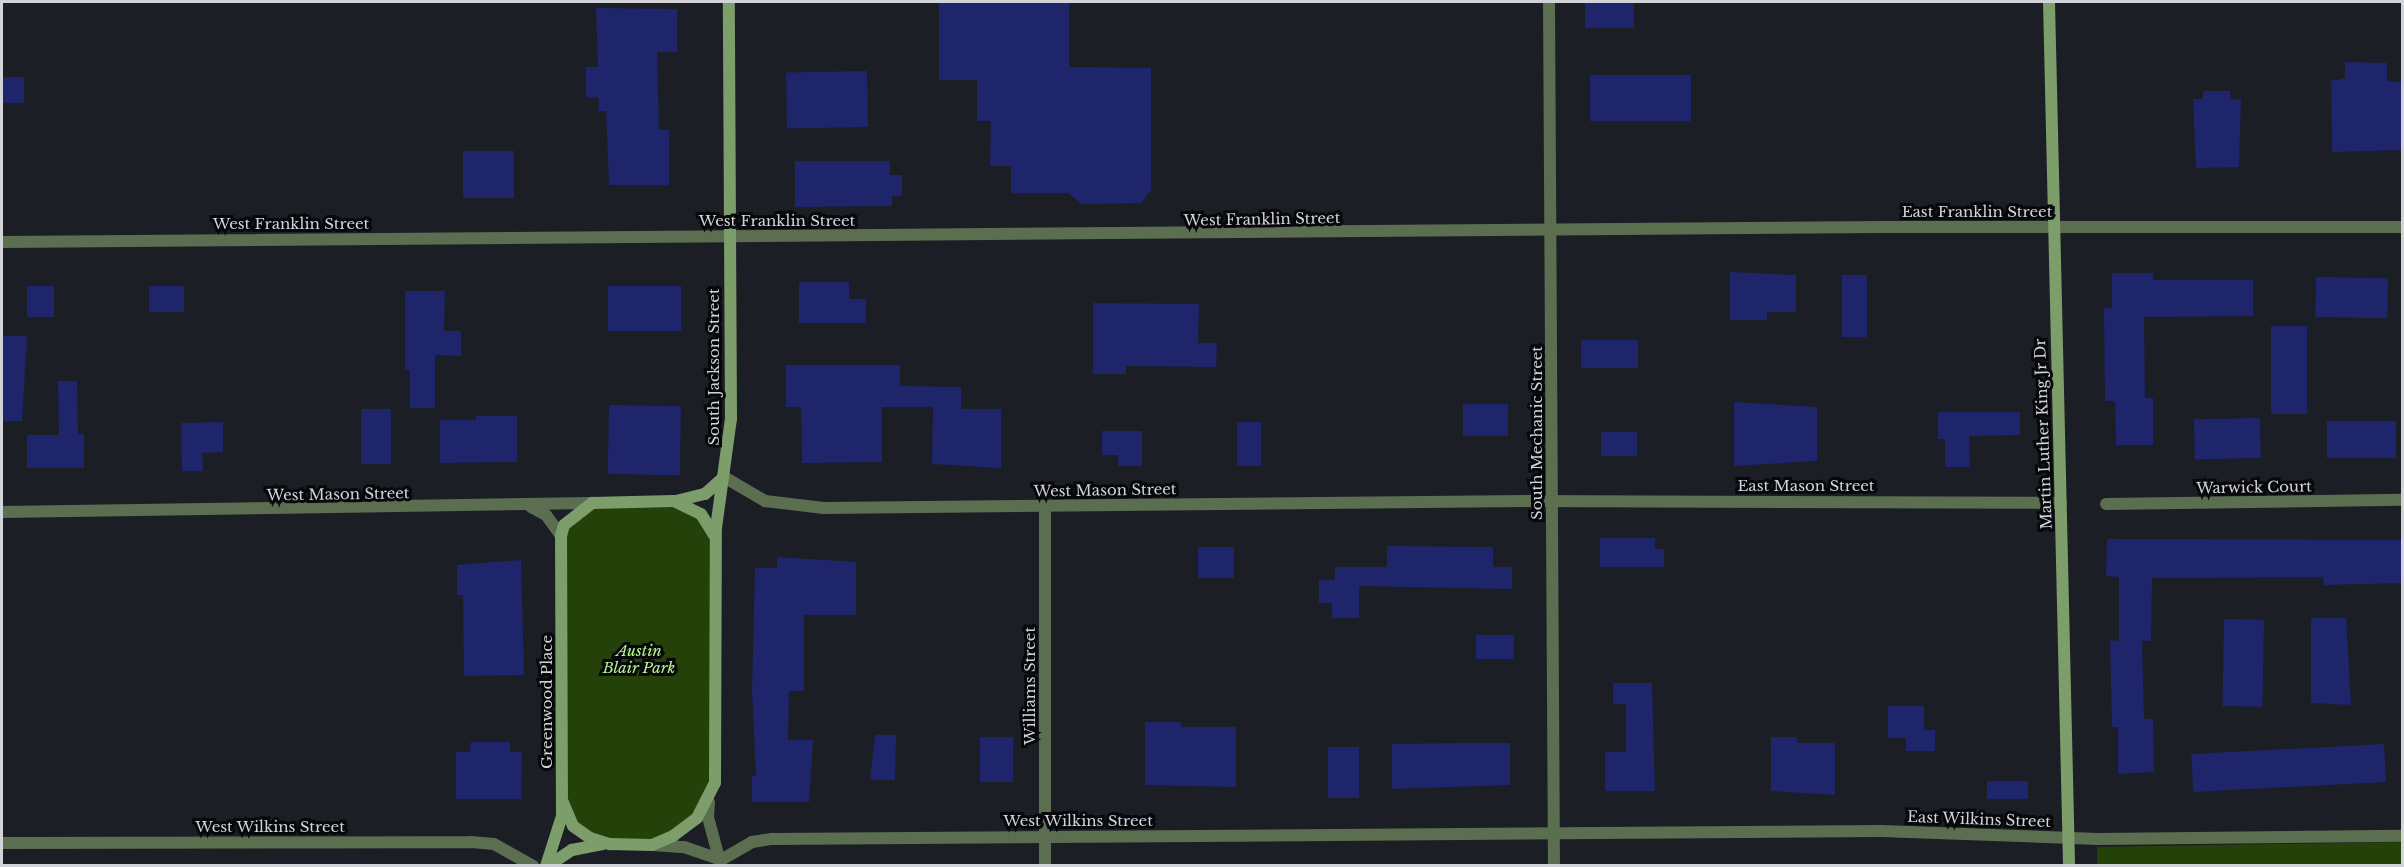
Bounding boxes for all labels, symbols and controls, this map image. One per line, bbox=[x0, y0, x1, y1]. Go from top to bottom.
street label: East Franklin Street bbox=[1902, 203, 2052, 221]
street label: West Franklin Street bbox=[1184, 209, 1340, 229]
street label: West Franklin Street bbox=[699, 212, 855, 230]
street label: West Franklin Street bbox=[213, 215, 369, 233]
street label: South Jackson Street bbox=[705, 288, 723, 446]
street label: Martin Luther King Jr Dr bbox=[2031, 338, 2055, 530]
street label: South Mechanic Street bbox=[1528, 346, 1546, 520]
street label: East Mason Street bbox=[1737, 477, 1875, 495]
street label: Warwick Court bbox=[2196, 477, 2312, 497]
street label: West Mason Street bbox=[1033, 480, 1177, 500]
street label: West Mason Street bbox=[266, 484, 410, 504]
street label: Williams Street bbox=[1021, 627, 1039, 745]
street label: Greenwood Place bbox=[538, 635, 556, 769]
park label: Austin Blair Park bbox=[602, 641, 676, 676]
street label: East Wilkins Street bbox=[1907, 807, 2051, 831]
street label: West Wilkins Street bbox=[1003, 812, 1153, 830]
street label: West Wilkins Street bbox=[195, 818, 345, 836]

